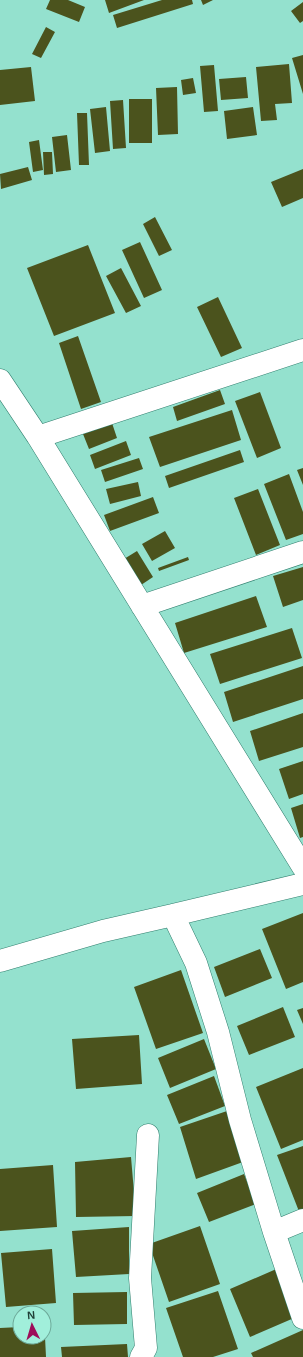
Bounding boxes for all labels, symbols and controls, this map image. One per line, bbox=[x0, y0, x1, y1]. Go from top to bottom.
north arrow bbox=[12, 1305, 52, 1345]
text: N bbox=[27, 1309, 36, 1321]

